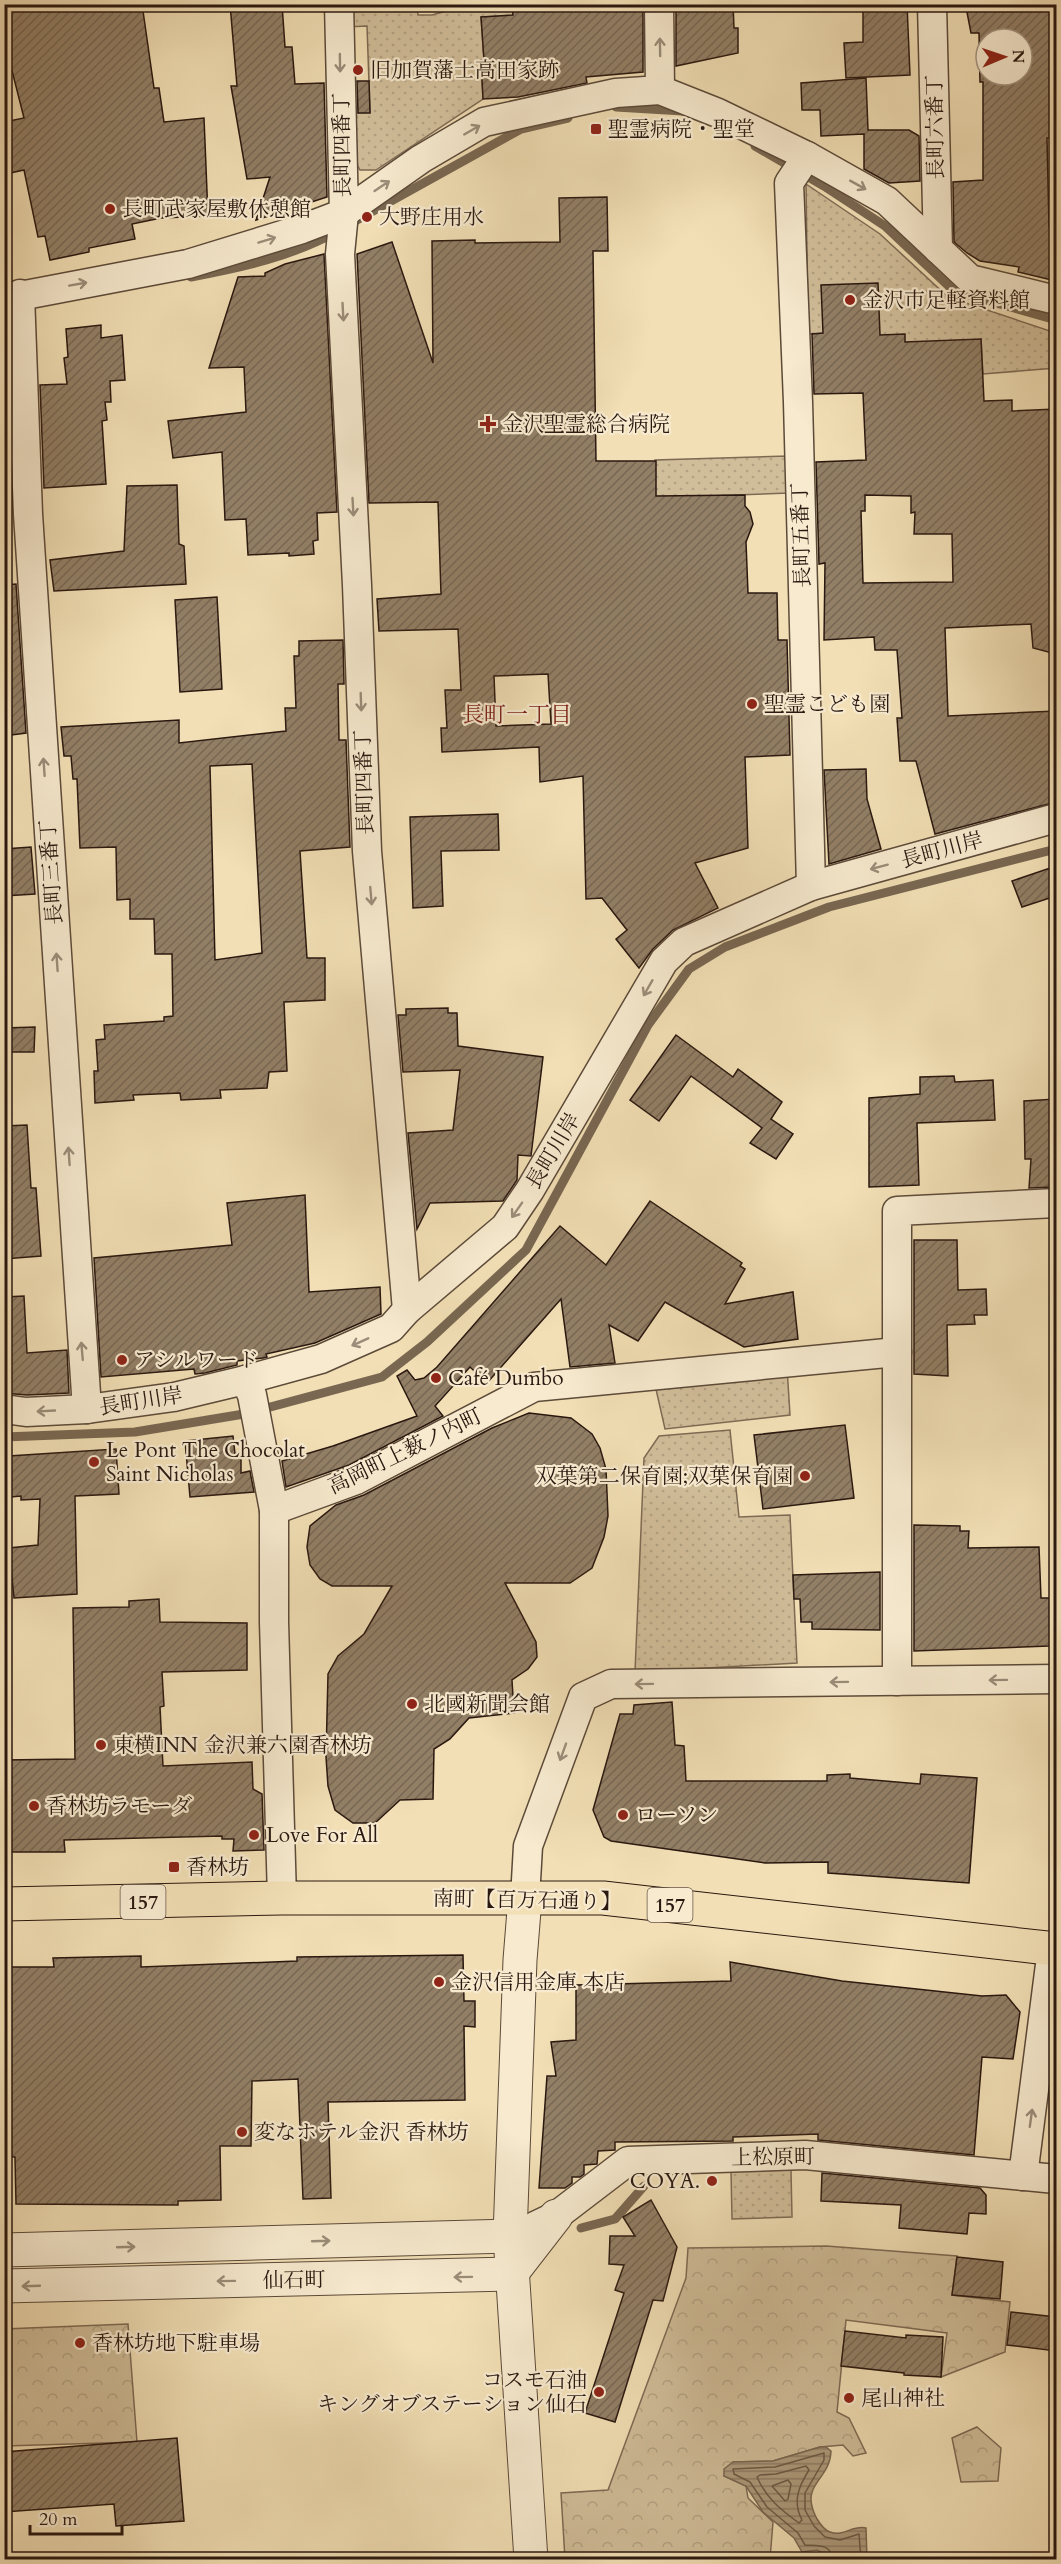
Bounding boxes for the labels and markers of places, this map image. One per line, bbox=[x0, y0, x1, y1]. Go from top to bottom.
place label: 旧加賀藩士高田家跡 bbox=[370, 56, 559, 85]
marker: 旧加賀藩士高田家跡 bbox=[351, 63, 365, 77]
place label: 聖霊病院・聖堂 bbox=[608, 115, 755, 144]
marker: 聖霊病院・聖堂 bbox=[589, 122, 603, 136]
place label: 長町武家屋敷休憩館 bbox=[122, 195, 311, 224]
marker: 長町武家屋敷休憩館 bbox=[103, 202, 117, 216]
place label: 大野庄用水 bbox=[379, 203, 484, 232]
marker: 大野庄用水 bbox=[360, 210, 374, 224]
place label: 金沢市足軽資料館 bbox=[862, 286, 1030, 315]
marker: 金沢市足軽資料館 bbox=[843, 293, 857, 307]
place label: 金沢聖霊総合病院 bbox=[502, 410, 670, 439]
marker: 金沢聖霊総合病院 bbox=[479, 415, 497, 433]
place label: 聖霊こども園 bbox=[764, 690, 890, 719]
marker: 聖霊こども園 bbox=[745, 697, 759, 711]
place label: アシルワード bbox=[134, 1346, 259, 1375]
marker: アシルワード bbox=[115, 1353, 129, 1367]
place label: Café Dumbo bbox=[448, 1364, 564, 1393]
marker: Café Dumbo bbox=[429, 1371, 443, 1385]
place label: Le Pont The Chocolat Saint Nicholas bbox=[106, 1436, 305, 1489]
marker: Le Pont The Chocolat Saint Nicholas bbox=[87, 1455, 101, 1469]
place label: 双葉第二保育園;双葉保育園 bbox=[536, 1462, 793, 1491]
marker: 双葉第二保育園;双葉保育園 bbox=[798, 1469, 812, 1483]
place label: 北國新聞会館 bbox=[424, 1690, 550, 1719]
marker: 北國新聞会館 bbox=[405, 1697, 419, 1711]
place label: 東横INN 金沢兼六園香林坊 bbox=[113, 1731, 372, 1760]
marker: 東横INN 金沢兼六園香林坊 bbox=[94, 1738, 108, 1752]
place label: 香林坊ラモーダ bbox=[46, 1792, 192, 1821]
marker: 香林坊ラモーダ bbox=[27, 1799, 41, 1813]
place label: ローソン bbox=[635, 1801, 718, 1830]
marker: ローソン bbox=[616, 1808, 630, 1822]
place label: Love For All bbox=[266, 1821, 378, 1850]
marker: Love For All bbox=[247, 1828, 261, 1842]
place label: 香林坊 bbox=[186, 1853, 249, 1882]
marker: 香林坊 bbox=[167, 1860, 181, 1874]
place label: 金沢信用金庫 本店 bbox=[451, 1968, 625, 1997]
marker: 金沢信用金庫 本店 bbox=[432, 1975, 446, 1989]
place label: 変なホテル金沢 香林坊 bbox=[254, 2118, 469, 2147]
marker: 変なホテル金沢 香林坊 bbox=[235, 2125, 249, 2139]
place label: COYA. bbox=[630, 2167, 700, 2196]
marker: COYA. bbox=[705, 2174, 719, 2188]
place label: 香林坊地下駐車場 bbox=[92, 2329, 260, 2358]
marker: 香林坊地下駐車場 bbox=[73, 2336, 87, 2350]
place label: コスモ石油 キングオブステーション仙石 bbox=[317, 2366, 587, 2419]
place label: 尾山神社 bbox=[861, 2384, 945, 2413]
marker: コスモ石油 キングオブステーション仙石 bbox=[592, 2385, 606, 2399]
marker: 尾山神社 bbox=[842, 2391, 856, 2405]

